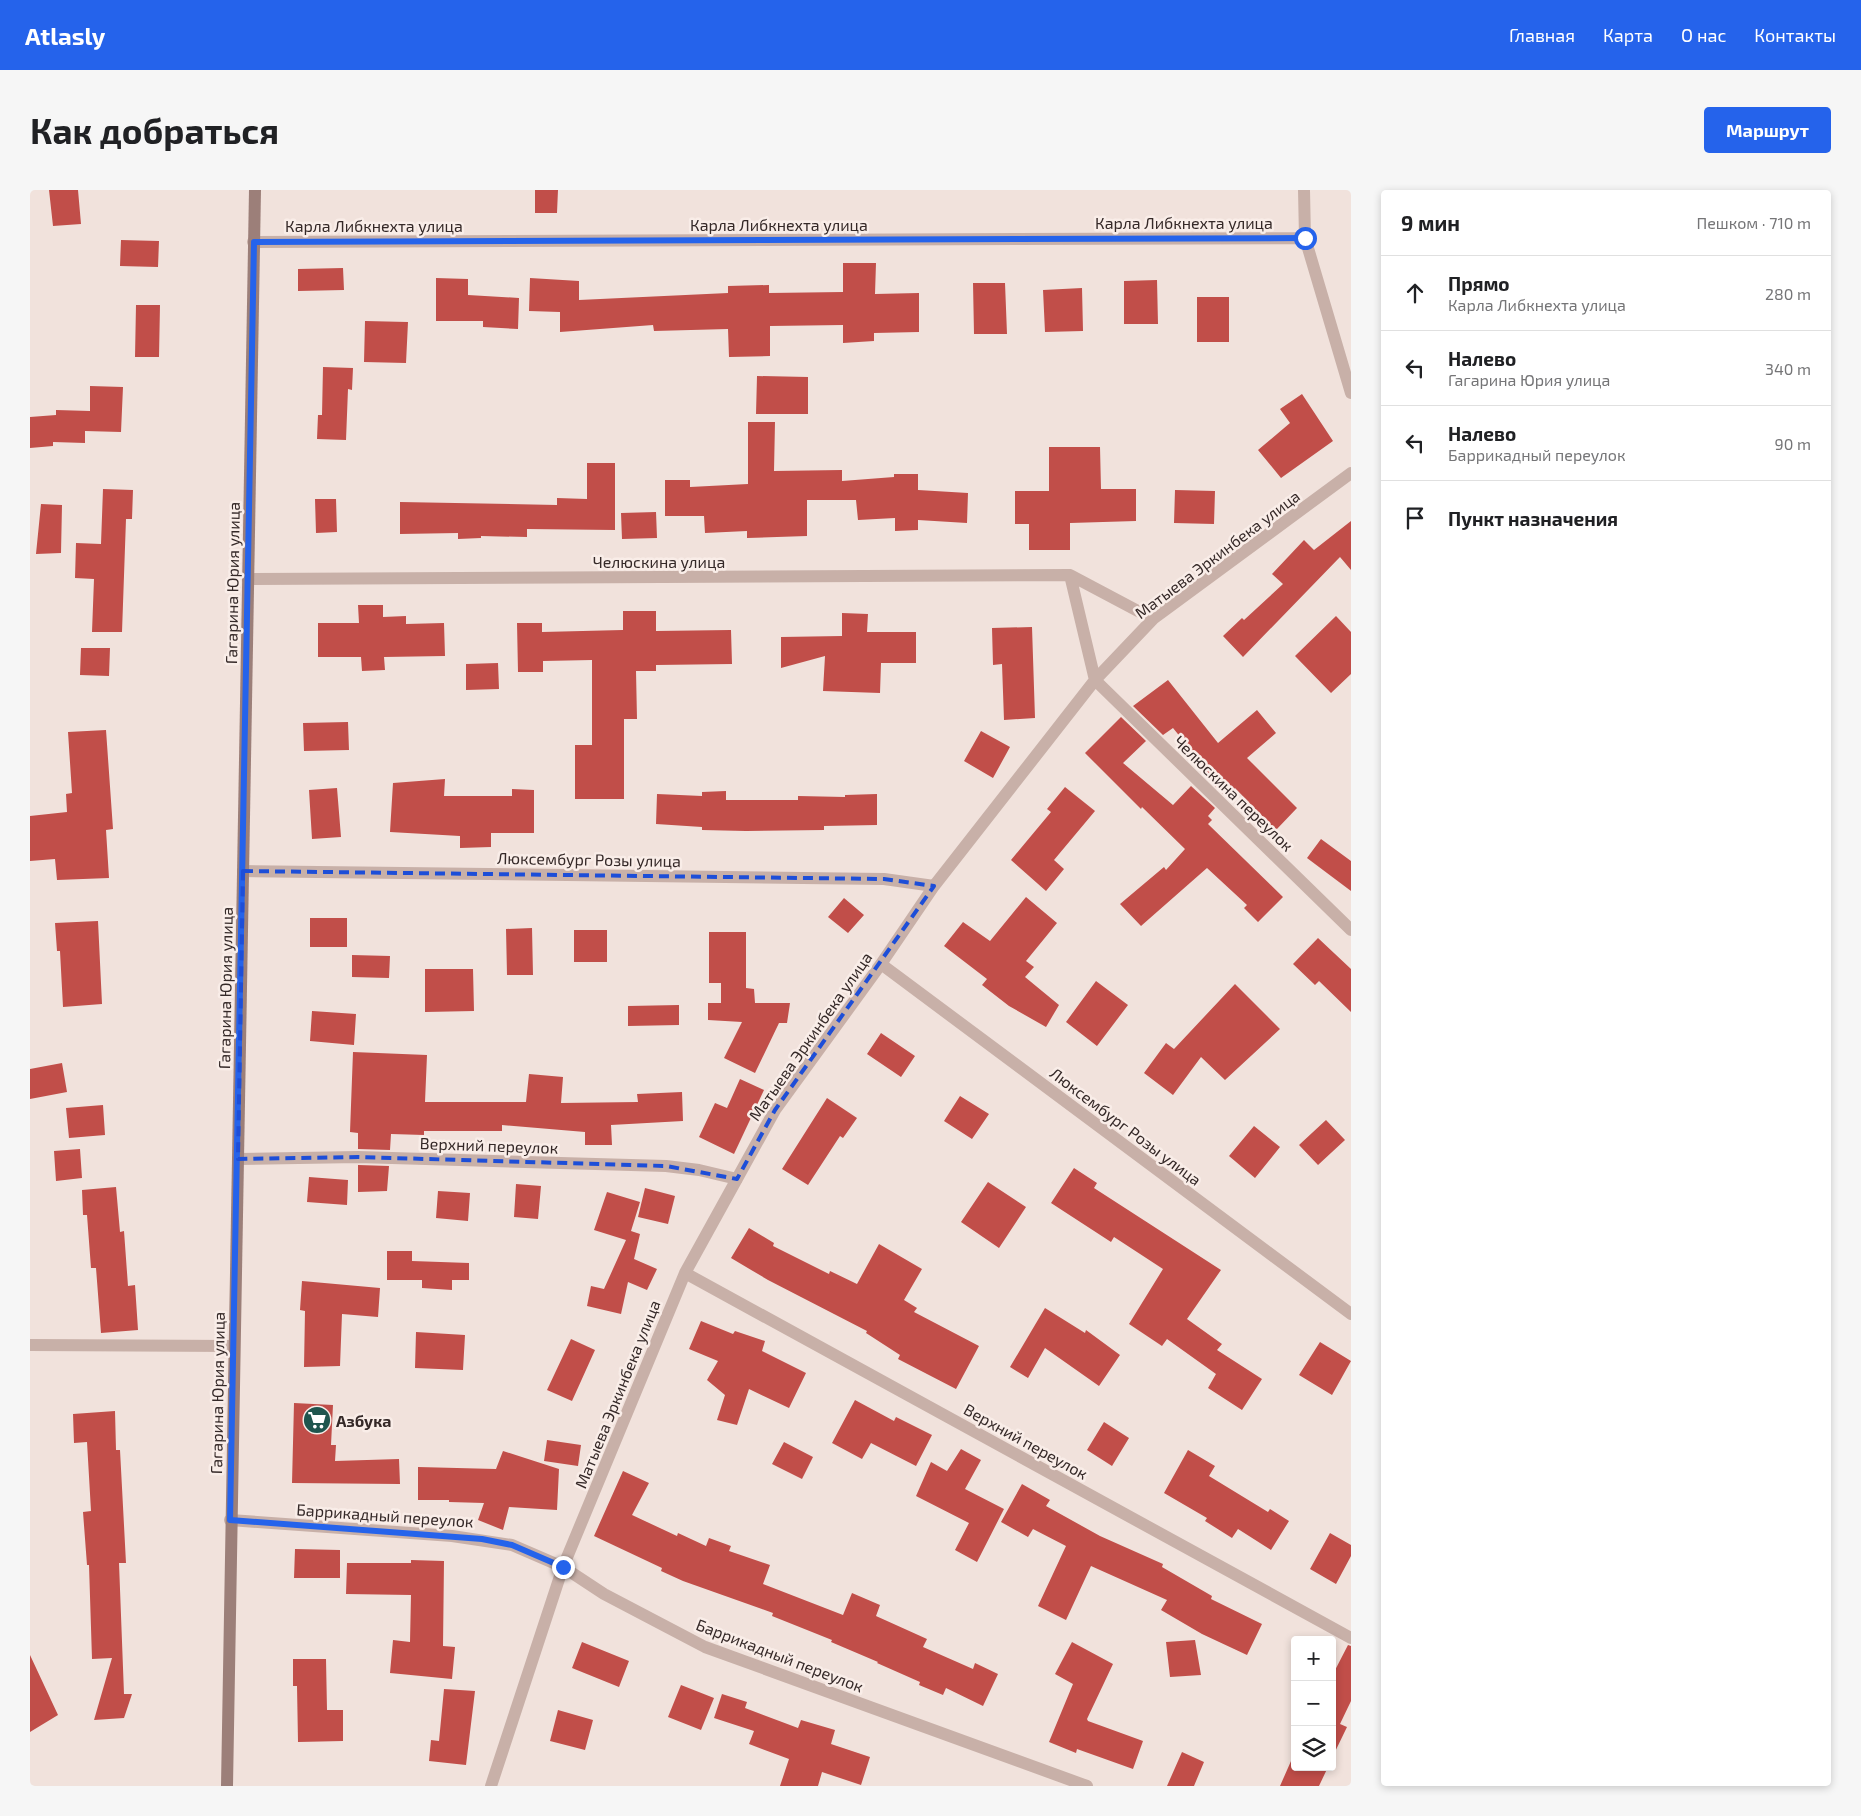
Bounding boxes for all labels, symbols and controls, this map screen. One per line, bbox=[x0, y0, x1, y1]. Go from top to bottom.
text: Atlasly bbox=[25, 21, 105, 50]
text: Главная bbox=[1509, 24, 1575, 46]
text: Карта bbox=[1603, 24, 1653, 46]
text: О нас bbox=[1681, 24, 1726, 46]
text: Контакты bbox=[1754, 24, 1836, 46]
button: Маршрут bbox=[1704, 107, 1831, 153]
text: Как добраться bbox=[30, 109, 279, 151]
text: 9 мин bbox=[1401, 210, 1460, 235]
street label: Карла Либкнехта улица bbox=[1095, 213, 1273, 233]
text: Пешком · 710 m bbox=[1696, 213, 1811, 232]
street label: Карла Либкнехта улица bbox=[690, 215, 868, 235]
street label: Карла Либкнехта улица bbox=[285, 216, 463, 236]
route start bbox=[1294, 227, 1317, 250]
text: Прямо bbox=[1448, 272, 1510, 295]
icon: ahead bbox=[1401, 279, 1429, 307]
text: 280 m bbox=[1765, 284, 1811, 303]
text: Карла Либкнехта улица bbox=[1448, 295, 1626, 314]
text: Налево bbox=[1448, 347, 1516, 370]
icon: left bbox=[1401, 354, 1429, 382]
text: 340 m bbox=[1765, 359, 1811, 378]
text: Гагарина Юрия улица bbox=[1448, 370, 1610, 389]
text: Налево bbox=[1448, 422, 1516, 445]
icon: left bbox=[1401, 429, 1429, 457]
text: 90 m bbox=[1775, 434, 1811, 453]
text: Баррикадный переулок bbox=[1448, 445, 1626, 464]
street label: Матыева Эркинбека улица bbox=[1131, 486, 1304, 623]
street label: Гагарина Юрия улица bbox=[221, 502, 244, 664]
icon: arrive bbox=[1401, 504, 1429, 532]
text: Пункт назначения bbox=[1448, 507, 1618, 530]
street label: Челюскина улица bbox=[593, 552, 725, 572]
street label: Челюскина переулок bbox=[1170, 731, 1298, 856]
street label: Люксембург Розы улица bbox=[497, 848, 681, 871]
street label: Гагарина Юрия улица bbox=[214, 907, 237, 1069]
street label: Матыева Эркинбека улица bbox=[744, 948, 876, 1125]
street label: Люксембург Розы улица bbox=[1046, 1063, 1205, 1190]
street label: Верхний переулок bbox=[419, 1133, 559, 1158]
street label: Матыева Эркинбека улица bbox=[570, 1297, 664, 1491]
street label: Гагарина Юрия улица bbox=[206, 1312, 229, 1474]
street label: Верхний переулок bbox=[960, 1399, 1092, 1484]
supermarket icon: Азбука bbox=[302, 1405, 332, 1435]
place label: Азбука bbox=[336, 1411, 391, 1430]
street label: Баррикадный переулок bbox=[296, 1499, 475, 1532]
route end bbox=[552, 1556, 575, 1579]
street label: Баррикадный переулок bbox=[693, 1614, 867, 1697]
map controls bbox=[1291, 1636, 1336, 1771]
button: + bbox=[1291, 1636, 1336, 1681]
button: − bbox=[1291, 1681, 1336, 1726]
button: layers bbox=[1291, 1726, 1336, 1771]

